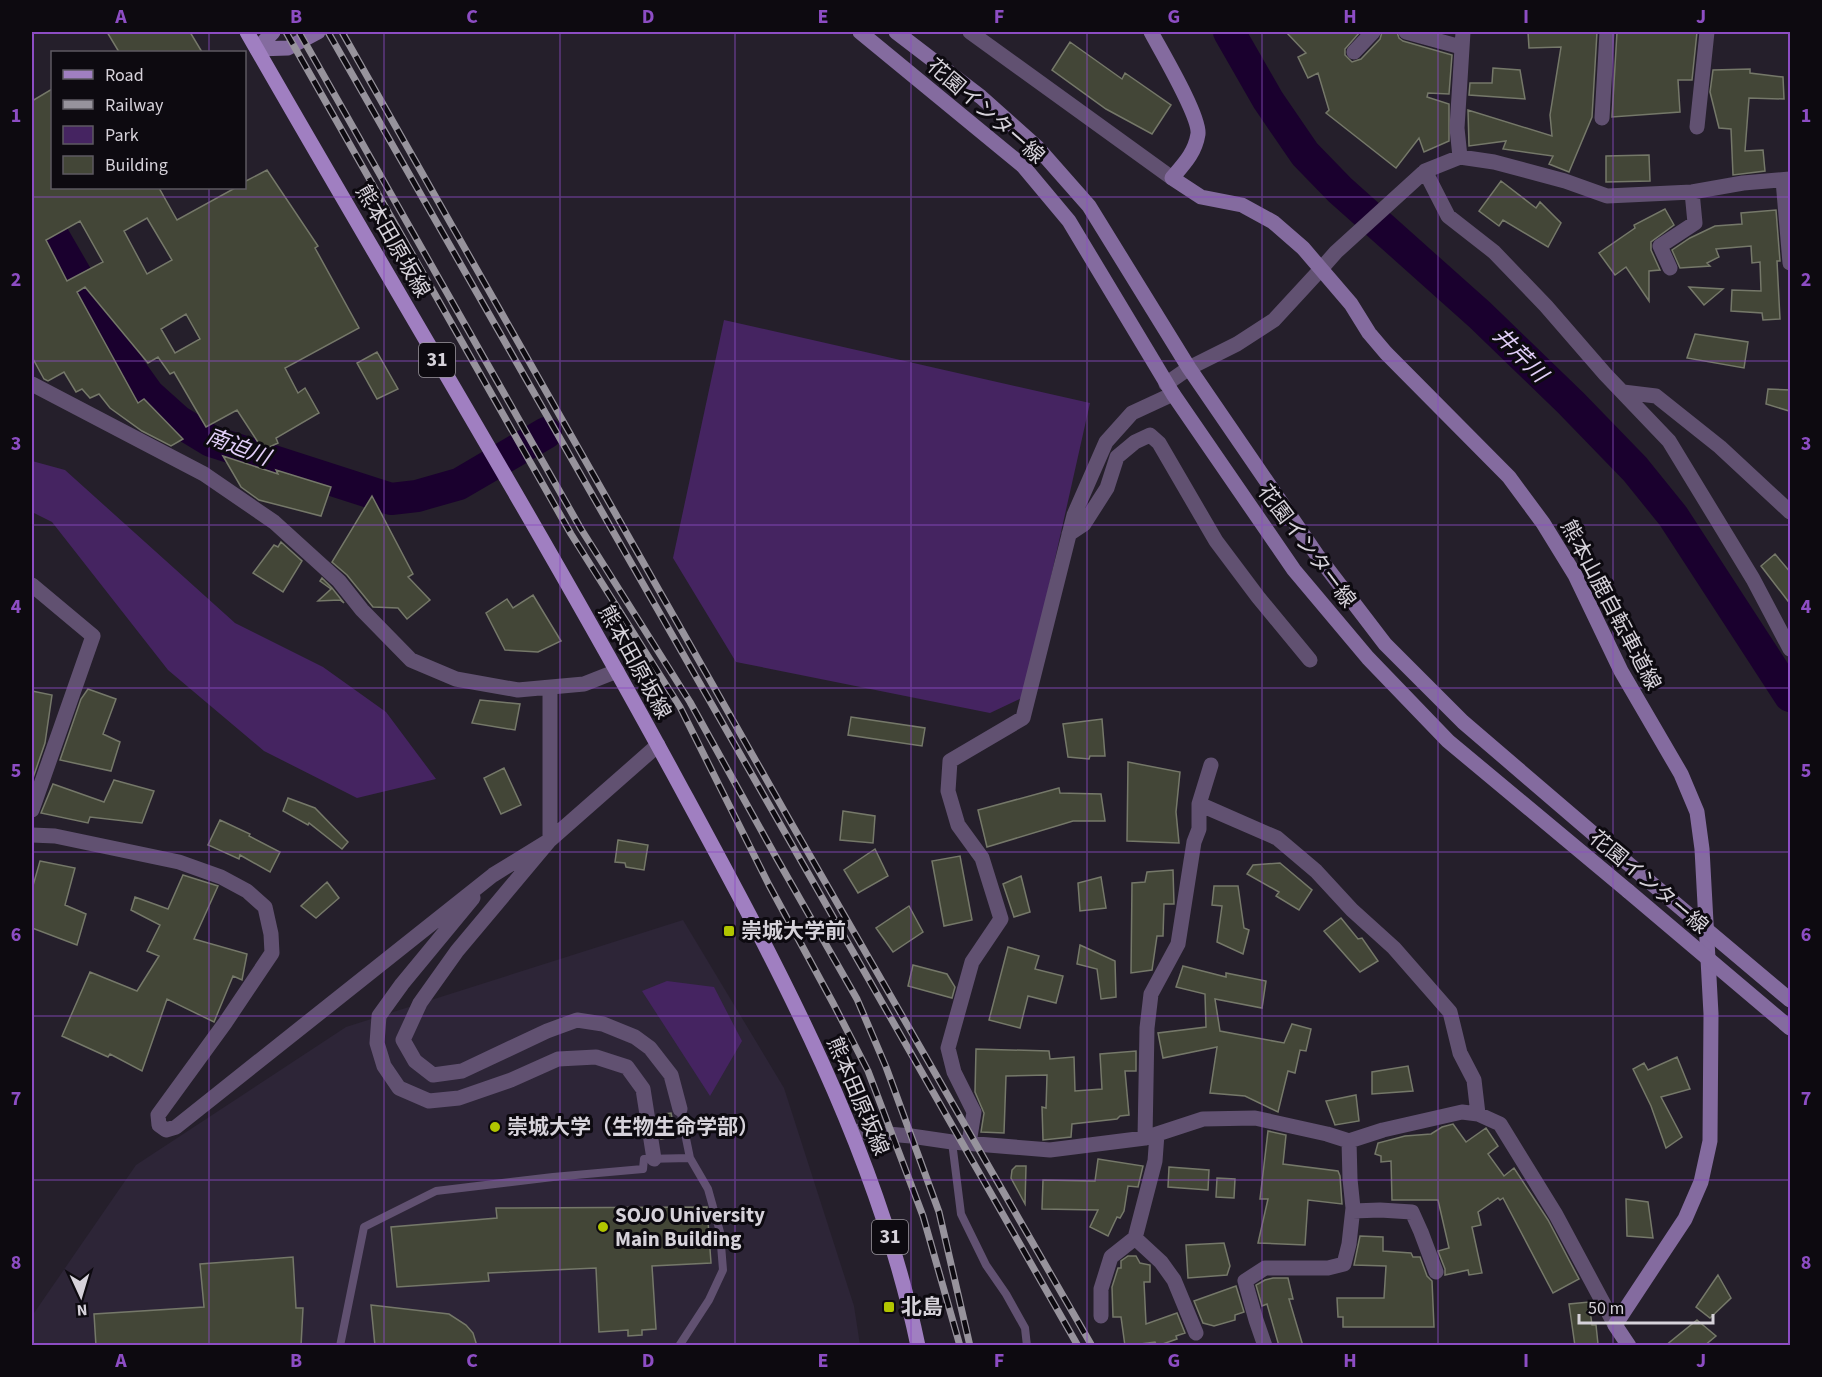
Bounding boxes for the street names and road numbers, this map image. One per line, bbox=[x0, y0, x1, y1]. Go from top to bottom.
street label: 花園インター線 bbox=[921, 51, 1051, 171]
street label: 熊本田原坂線 bbox=[349, 179, 437, 303]
road number: 31 bbox=[419, 343, 455, 377]
street label: 花園インター線 bbox=[1251, 478, 1363, 614]
street label: 熊本山鹿自転車道線 bbox=[1553, 515, 1669, 695]
street label: 熊本田原坂線 bbox=[591, 600, 679, 724]
street label: 花園インター線 bbox=[1583, 823, 1715, 941]
street label: 熊本田原坂線 bbox=[820, 1032, 896, 1160]
road number: 31 bbox=[872, 1220, 908, 1254]

